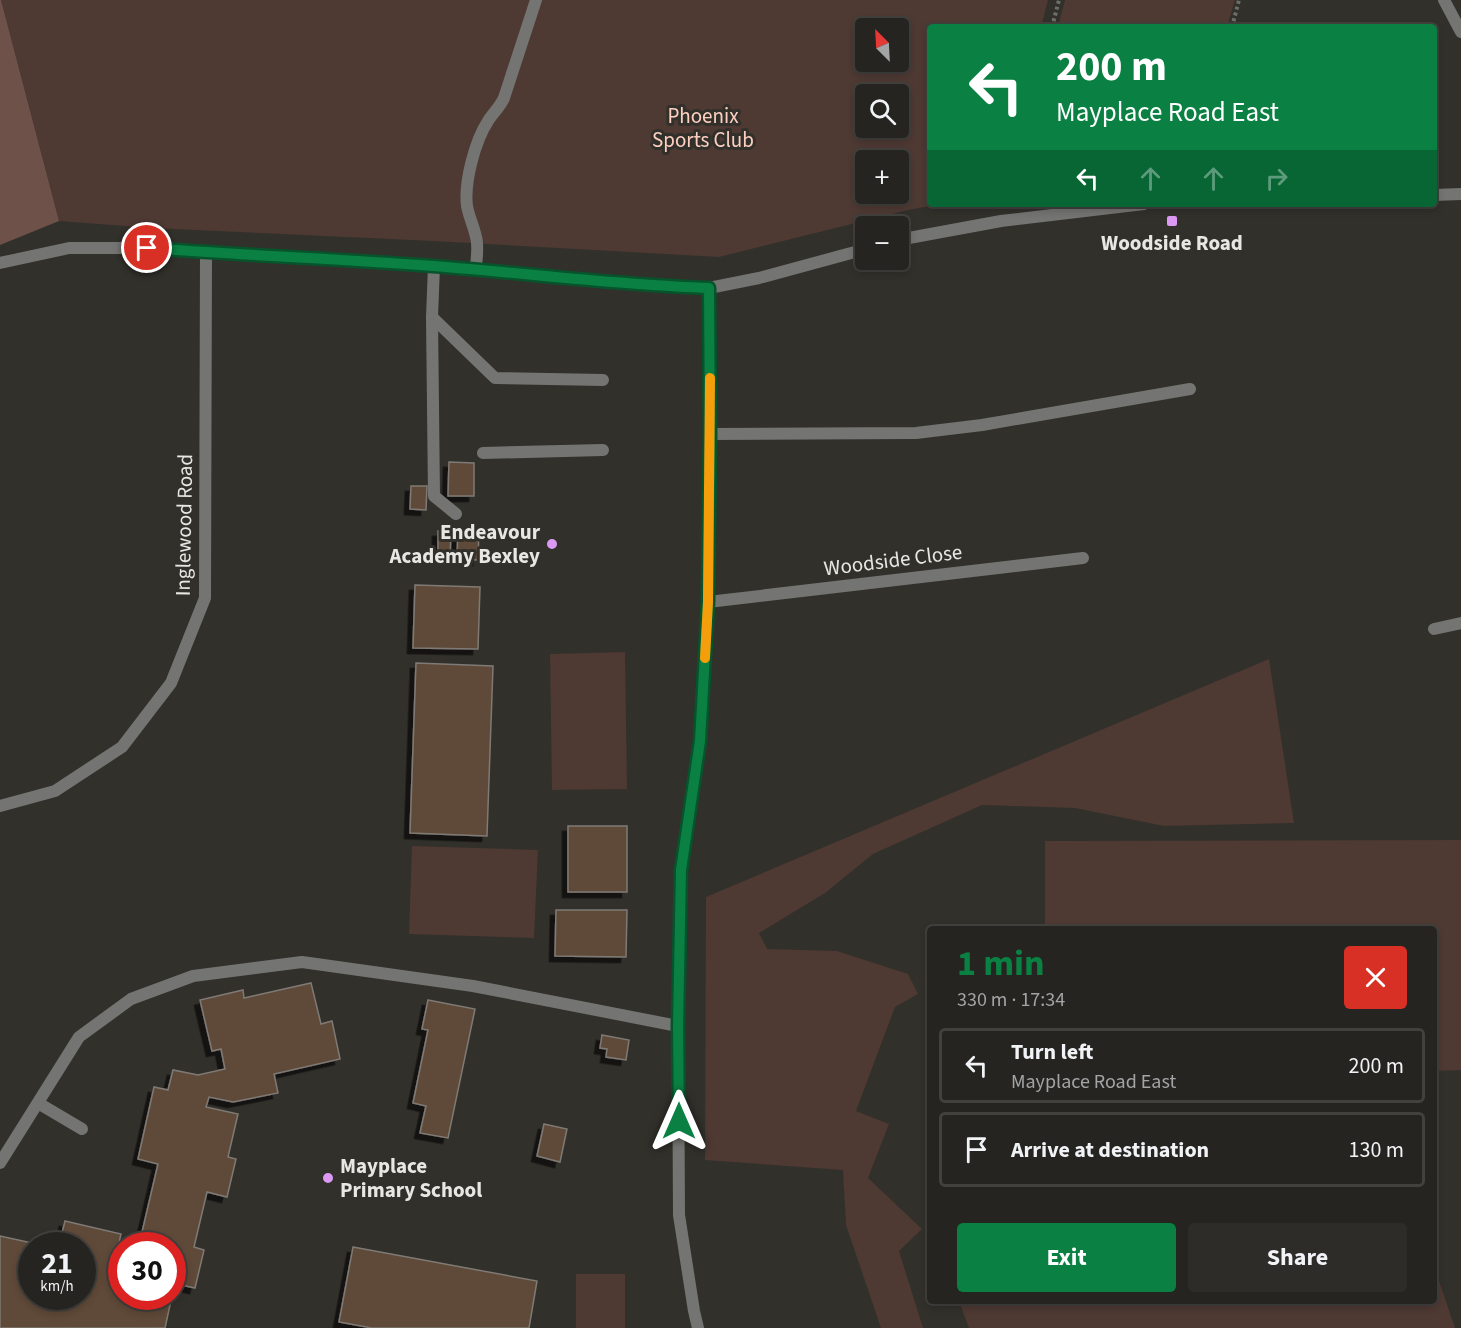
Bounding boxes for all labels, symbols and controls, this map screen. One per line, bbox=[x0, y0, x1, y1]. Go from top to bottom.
north arrow bbox=[855, 18, 909, 72]
map controls bbox=[855, 18, 909, 270]
text: 200 m bbox=[1056, 37, 1167, 97]
icon: left bbox=[957, 48, 1035, 126]
button: search bbox=[855, 84, 909, 138]
text: Mayplace Road East bbox=[1056, 93, 1279, 132]
park label: Phoenix Sports Club bbox=[652, 101, 754, 155]
button: + bbox=[855, 150, 909, 204]
icon: left bbox=[1071, 162, 1104, 195]
icon: ahead bbox=[1134, 162, 1167, 195]
icon: ahead bbox=[1197, 162, 1230, 195]
icon: right bbox=[1260, 162, 1293, 195]
marker: Woodside Road bbox=[1165, 214, 1179, 228]
button: − bbox=[855, 216, 909, 270]
pin bbox=[121, 222, 172, 273]
place label: Woodside Road bbox=[1101, 228, 1243, 258]
icon: arrive bbox=[130, 231, 163, 264]
street label: Inglewood Road bbox=[168, 454, 200, 596]
place label: Endeavour Academy Bexley bbox=[388, 517, 541, 571]
marker: Endeavour Academy Bexley bbox=[545, 537, 559, 551]
street label: Woodside Close bbox=[822, 537, 964, 583]
text: 1 min bbox=[957, 938, 1045, 989]
button: close bbox=[1344, 946, 1407, 1009]
text: 330 m · 17:34 bbox=[957, 986, 1065, 1014]
text: Turn left bbox=[1011, 1036, 1093, 1068]
icon: left bbox=[960, 1049, 993, 1082]
text: 200 m bbox=[1349, 1050, 1404, 1082]
text: Mayplace Road East bbox=[1011, 1068, 1176, 1096]
position arrow bbox=[647, 1089, 711, 1153]
icon: arrive bbox=[960, 1133, 993, 1166]
text: Arrive at destination bbox=[1011, 1134, 1209, 1166]
text: 130 m bbox=[1349, 1134, 1404, 1166]
place label: Mayplace Primary School bbox=[340, 1151, 482, 1205]
marker: Mayplace Primary School bbox=[321, 1171, 335, 1185]
button: Exit bbox=[957, 1223, 1176, 1292]
button: Share bbox=[1188, 1223, 1407, 1292]
speed limit sign: 30 bbox=[108, 1232, 186, 1310]
text: 21 bbox=[41, 1242, 73, 1285]
text: km/h bbox=[40, 1276, 74, 1297]

